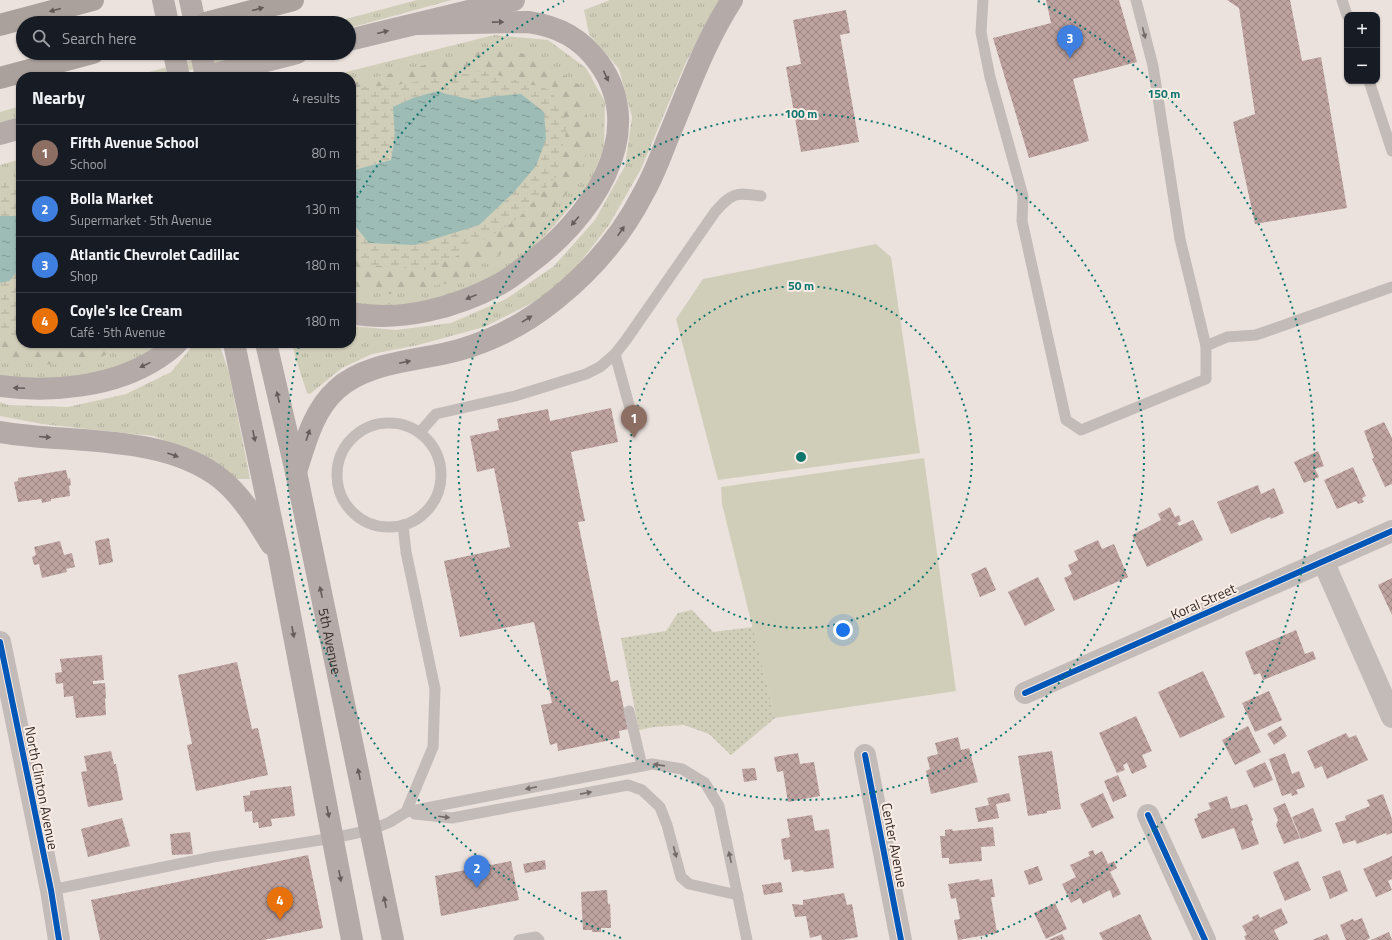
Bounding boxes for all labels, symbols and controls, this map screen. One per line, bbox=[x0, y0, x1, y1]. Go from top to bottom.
one-way arrow bbox=[251, 6, 264, 12]
one-way arrow bbox=[49, 7, 61, 13]
map controls bbox=[1344, 12, 1380, 84]
button: + bbox=[1344, 12, 1380, 48]
search box bbox=[16, 16, 356, 60]
one-way arrow bbox=[492, 19, 505, 25]
pin: 3 bbox=[1057, 25, 1083, 58]
icon: search bbox=[30, 27, 52, 49]
text: Search here bbox=[62, 27, 136, 50]
one-way arrow bbox=[1142, 27, 1148, 39]
one-way arrow bbox=[377, 28, 389, 34]
button: − bbox=[1344, 48, 1380, 84]
one-way arrow bbox=[603, 70, 609, 81]
text: 150 m bbox=[1148, 84, 1180, 103]
text: Nearby bbox=[32, 85, 85, 111]
text: 4 results bbox=[292, 88, 340, 108]
text: 100 m bbox=[785, 104, 817, 123]
text: Fifth Avenue School bbox=[70, 131, 199, 154]
text: 1 bbox=[41, 143, 49, 163]
text: 80 m bbox=[312, 143, 340, 163]
text: School bbox=[70, 154, 106, 174]
text: Bolla Market bbox=[70, 187, 153, 210]
text: 2 bbox=[41, 199, 49, 219]
text: 130 m bbox=[304, 199, 340, 219]
text: Supermarket · 5th Avenue bbox=[70, 210, 212, 230]
one-way arrow bbox=[570, 215, 579, 226]
one-way arrow bbox=[617, 225, 625, 236]
text: Atlantic Chevrolet Cadillac bbox=[70, 243, 240, 266]
text: 3 bbox=[41, 255, 49, 275]
text: 180 m bbox=[304, 255, 340, 275]
text: Shop bbox=[70, 266, 98, 286]
text: 50 m bbox=[788, 276, 814, 295]
one-way arrow bbox=[465, 294, 477, 300]
text: Coyle's Ice Cream bbox=[70, 299, 182, 322]
text: 4 bbox=[41, 311, 49, 331]
text: 180 m bbox=[304, 311, 340, 331]
one-way arrow bbox=[521, 316, 533, 323]
text: Café · 5th Avenue bbox=[70, 322, 165, 342]
one-way arrow bbox=[399, 359, 411, 365]
one-way arrow bbox=[139, 362, 151, 368]
one-way arrow bbox=[12, 385, 25, 391]
one-way arrow bbox=[275, 391, 281, 403]
pin: 1 bbox=[621, 405, 647, 438]
one-way arrow bbox=[305, 429, 311, 441]
one-way arrow bbox=[251, 430, 257, 442]
one-way arrow bbox=[39, 433, 51, 440]
centre of rings bbox=[794, 450, 808, 464]
one-way arrow bbox=[167, 452, 179, 458]
street label: Koral Street bbox=[1167, 577, 1239, 625]
one-way arrow bbox=[317, 586, 323, 598]
street label: 5th Avenue bbox=[314, 606, 348, 676]
your location bbox=[833, 620, 853, 640]
one-way arrow bbox=[291, 626, 297, 638]
street label: North Clinton Avenue bbox=[20, 725, 64, 851]
one-way arrow bbox=[653, 762, 665, 768]
one-way arrow bbox=[356, 768, 362, 781]
one-way arrow bbox=[525, 785, 537, 791]
one-way arrow bbox=[580, 790, 592, 796]
street label: Center Avenue bbox=[877, 801, 913, 889]
one-way arrow bbox=[325, 806, 331, 818]
one-way arrow bbox=[438, 814, 450, 821]
one-way arrow bbox=[672, 846, 678, 858]
one-way arrow bbox=[726, 851, 732, 863]
pin: 2 bbox=[464, 855, 490, 888]
one-way arrow bbox=[338, 870, 344, 882]
pin: 4 bbox=[267, 887, 293, 920]
one-way arrow bbox=[382, 896, 388, 908]

